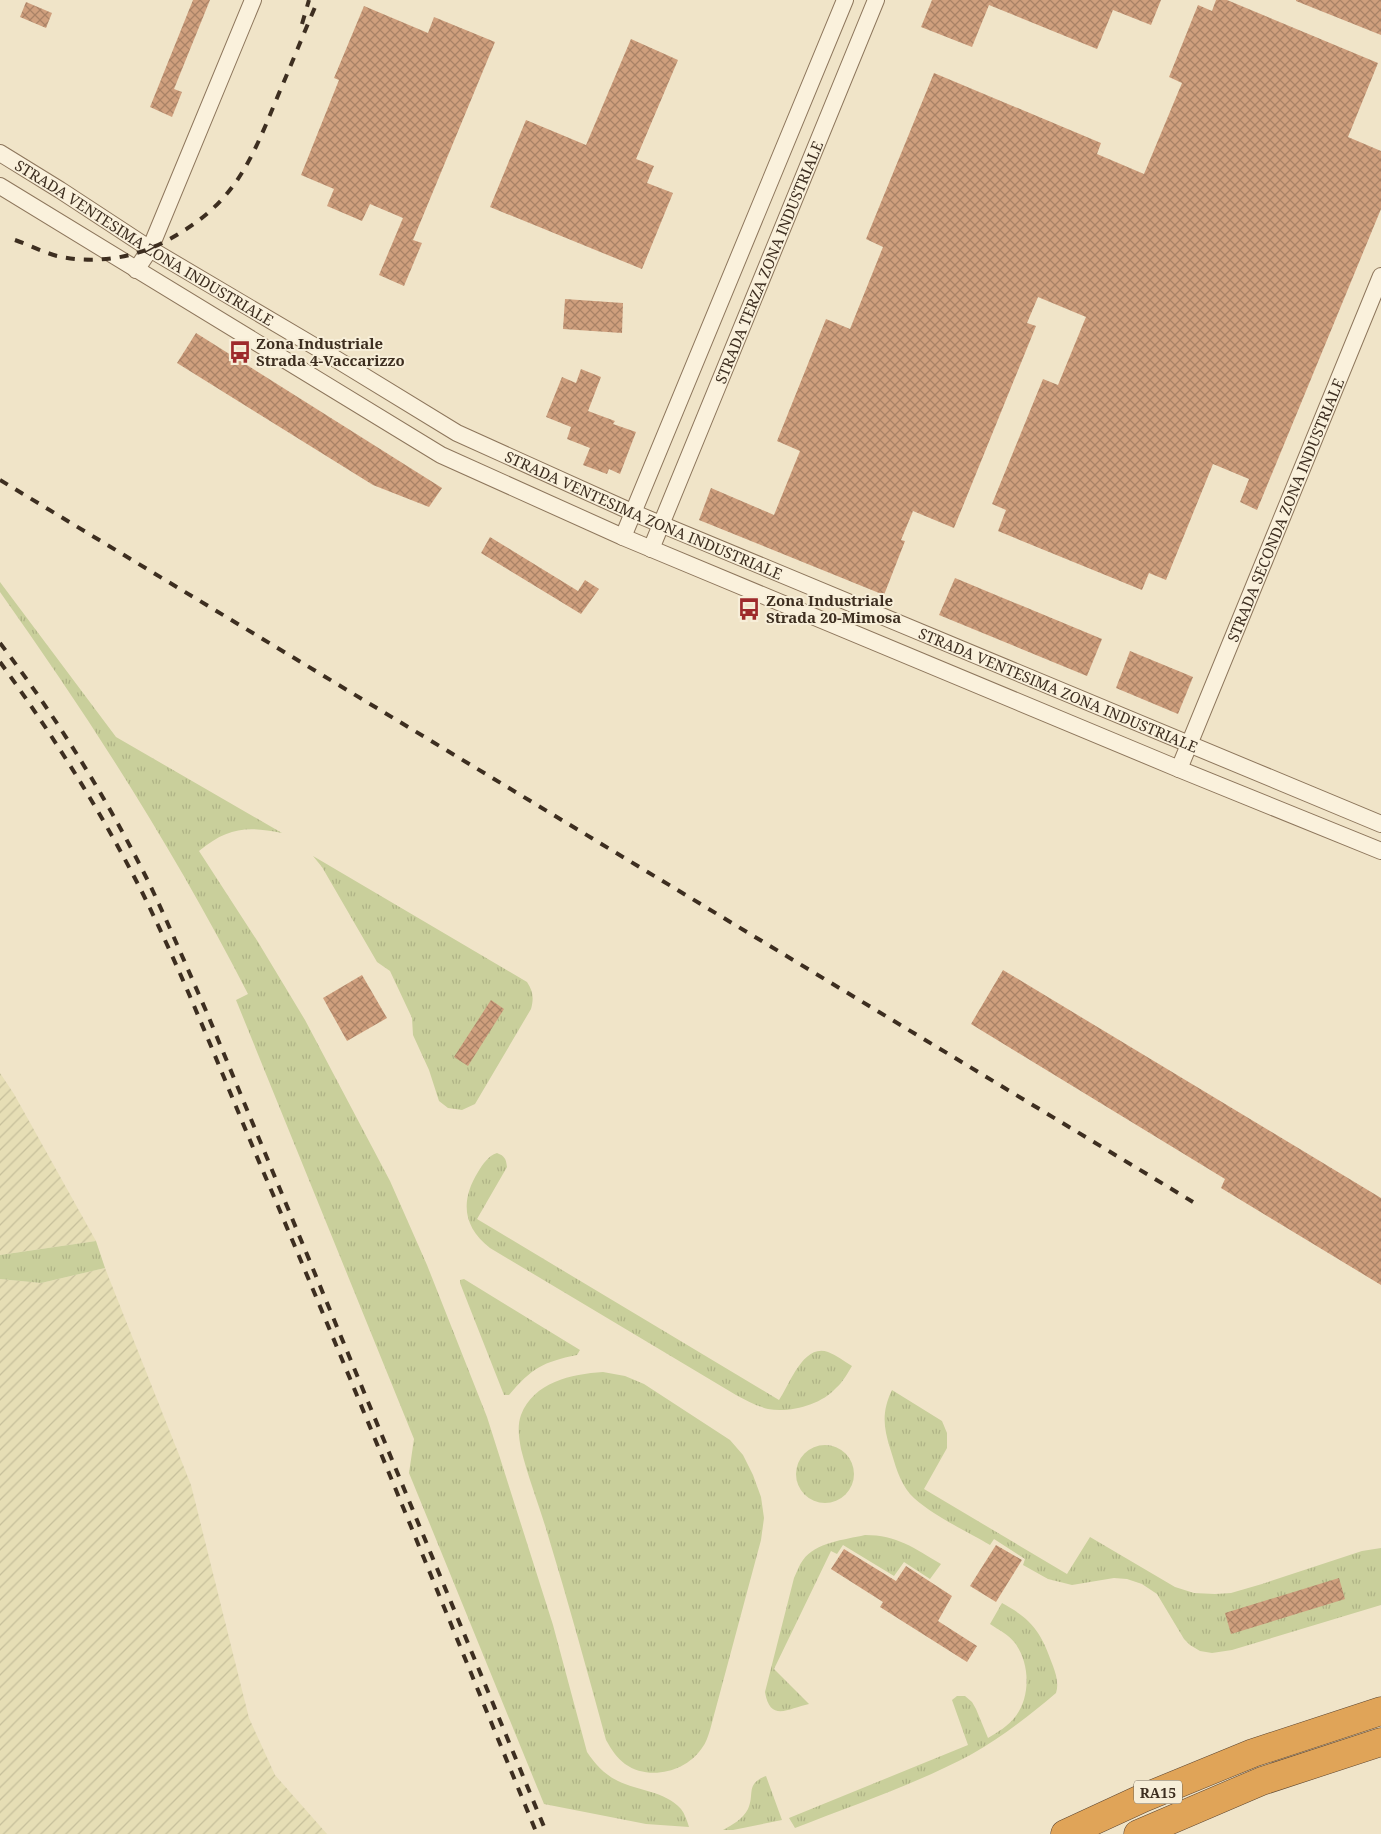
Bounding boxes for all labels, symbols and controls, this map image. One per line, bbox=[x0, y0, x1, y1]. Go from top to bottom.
street label: STRADA TERZA ZONA INDUSTRIALE bbox=[710, 138, 827, 387]
street label: STRADA VENTESIMA ZONA INDUSTRIALE bbox=[11, 155, 278, 330]
place label: Zona Industriale Strada 4-Vaccarizzo bbox=[256, 333, 405, 370]
bus stop icon: Zona Industriale Strada 4-Vaccarizzo bbox=[227, 339, 253, 365]
street label: STRADA SECONDA ZONA INDUSTRIALE bbox=[1222, 375, 1348, 645]
street label: STRADA VENTESIMA ZONA INDUSTRIALE bbox=[502, 446, 786, 584]
place label: Zona Industriale Strada 20-Mimosa bbox=[766, 590, 901, 627]
bus stop icon: Zona Industriale Strada 20-Mimosa bbox=[736, 596, 762, 622]
street label: STRADA VENTESIMA ZONA INDUSTRIALE bbox=[916, 623, 1201, 757]
road number: RA15 bbox=[1134, 1780, 1182, 1804]

